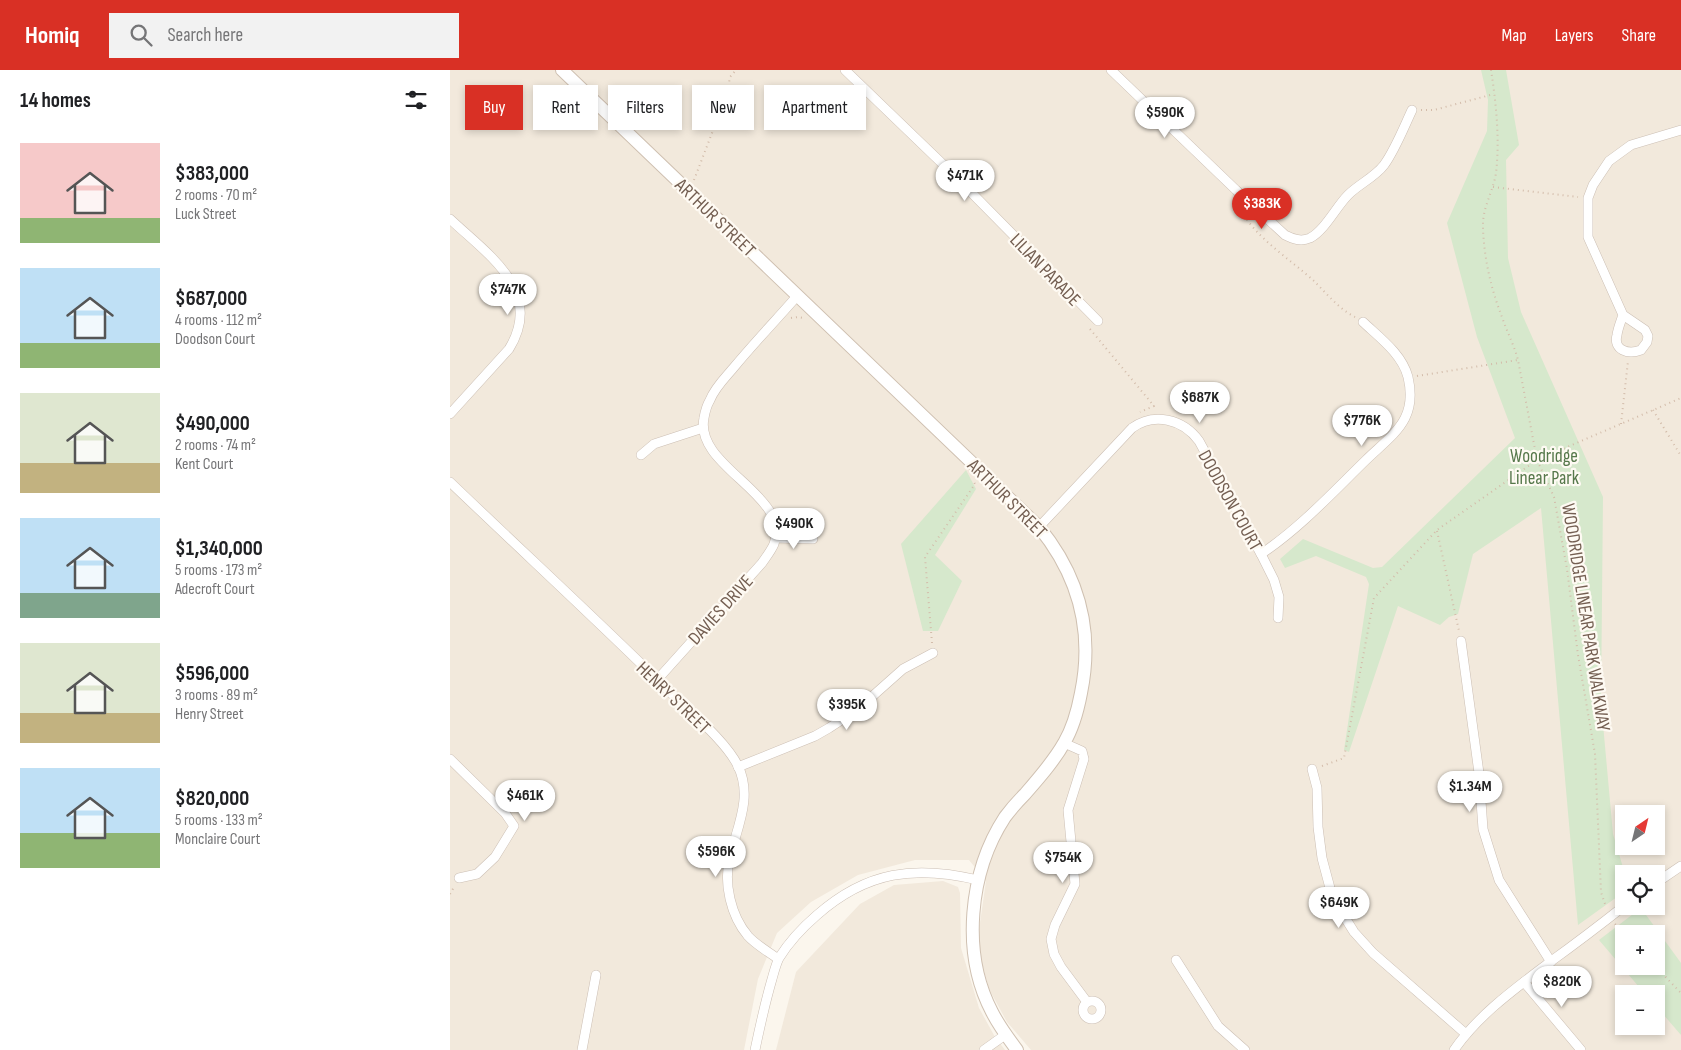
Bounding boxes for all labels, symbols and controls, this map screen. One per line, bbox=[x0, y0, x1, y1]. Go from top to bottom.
search box bbox=[109, 13, 459, 58]
text: Homiq bbox=[25, 21, 79, 50]
icon: search bbox=[127, 21, 155, 49]
text: Search here bbox=[167, 24, 243, 47]
text: Map bbox=[1502, 25, 1527, 46]
text: Layers bbox=[1555, 25, 1594, 46]
text: Share bbox=[1622, 25, 1656, 46]
chip: Buy bbox=[465, 85, 523, 130]
chip: Rent bbox=[533, 85, 598, 130]
chip: Filters bbox=[608, 85, 682, 130]
chip: New bbox=[692, 85, 754, 130]
chip: Apartment bbox=[764, 85, 866, 130]
icon: filters bbox=[402, 86, 430, 114]
text: 14 homes bbox=[20, 88, 91, 113]
pin: $590K bbox=[1130, 97, 1200, 139]
text: $590K bbox=[1146, 103, 1184, 122]
pin: $471K bbox=[930, 160, 1000, 202]
text: $383,000 bbox=[175, 161, 249, 186]
icon: home bbox=[60, 163, 120, 223]
text: $471K bbox=[947, 166, 983, 185]
street label: ARTHUR STREET bbox=[669, 173, 760, 262]
text: 2 rooms · 70 m² bbox=[175, 186, 257, 205]
pin: $383K bbox=[1227, 188, 1297, 230]
text: $383K bbox=[1243, 194, 1281, 213]
text: Luck Street bbox=[175, 205, 236, 224]
street label: LILIAN PARADE bbox=[1005, 229, 1085, 311]
pin: $747K bbox=[473, 274, 543, 316]
text: $747K bbox=[490, 280, 526, 299]
text: $687,000 bbox=[175, 286, 247, 311]
icon: home bbox=[60, 288, 120, 348]
text: 4 rooms · 112 m² bbox=[175, 311, 262, 330]
text: Doodson Court bbox=[175, 330, 255, 349]
pin: $687K bbox=[1165, 382, 1235, 424]
text: $687K bbox=[1181, 388, 1219, 407]
pin: $776K bbox=[1327, 404, 1397, 447]
text: $490,000 bbox=[175, 411, 250, 436]
text: $776K bbox=[1343, 411, 1381, 430]
icon: home bbox=[60, 413, 120, 473]
text: 2 rooms · 74 m² bbox=[175, 436, 256, 455]
park label: Woodridge Linear Park bbox=[1509, 445, 1580, 490]
street label: DOODSON COURT bbox=[1193, 446, 1267, 555]
street label: ARTHUR STREET bbox=[962, 454, 1052, 544]
text: Kent Court bbox=[175, 455, 233, 474]
street label: WOODRIDGE LINEAR PARK WALKWAY bbox=[1556, 502, 1615, 733]
pin: $490K bbox=[759, 508, 829, 550]
text: $490K bbox=[775, 514, 813, 533]
text: $1,340,000 bbox=[175, 536, 263, 561]
icon: home bbox=[60, 538, 120, 598]
text: 5 rooms · 173 m² bbox=[175, 561, 262, 580]
street label: DAVIES DRIVE bbox=[684, 570, 759, 650]
text: Adecroft Court bbox=[175, 580, 255, 599]
street label: HENRY STREET bbox=[631, 657, 715, 739]
text: $596,000 bbox=[175, 661, 249, 686]
icon: home bbox=[60, 663, 120, 723]
text: 3 rooms · 89 m² bbox=[175, 686, 258, 705]
pin: $395K bbox=[812, 688, 882, 731]
text: $395K bbox=[828, 695, 866, 714]
text: Henry Street bbox=[175, 705, 244, 724]
pin: $1.34M bbox=[1429, 770, 1511, 813]
text: $1.34M bbox=[1448, 777, 1492, 796]
pin: $461K bbox=[490, 780, 560, 822]
text: $820,000 bbox=[175, 786, 249, 811]
text: $461K bbox=[506, 786, 544, 805]
icon: home bbox=[60, 788, 120, 848]
north arrow bbox=[1615, 805, 1665, 855]
map controls bbox=[1615, 805, 1665, 1035]
text: 5 rooms · 133 m² bbox=[175, 811, 263, 830]
text: Monclaire Court bbox=[175, 830, 260, 849]
pin: $596K bbox=[681, 836, 751, 878]
text: $596K bbox=[697, 842, 735, 861]
pin: $754K bbox=[1028, 842, 1098, 884]
text: $754K bbox=[1044, 848, 1082, 867]
button: locate bbox=[1615, 865, 1665, 915]
pin: $649K bbox=[1304, 886, 1374, 929]
text: $649K bbox=[1320, 893, 1358, 912]
button: + bbox=[1615, 925, 1665, 975]
pin: $820K bbox=[1527, 966, 1597, 1008]
text: $820K bbox=[1543, 972, 1581, 991]
button: − bbox=[1615, 985, 1665, 1035]

